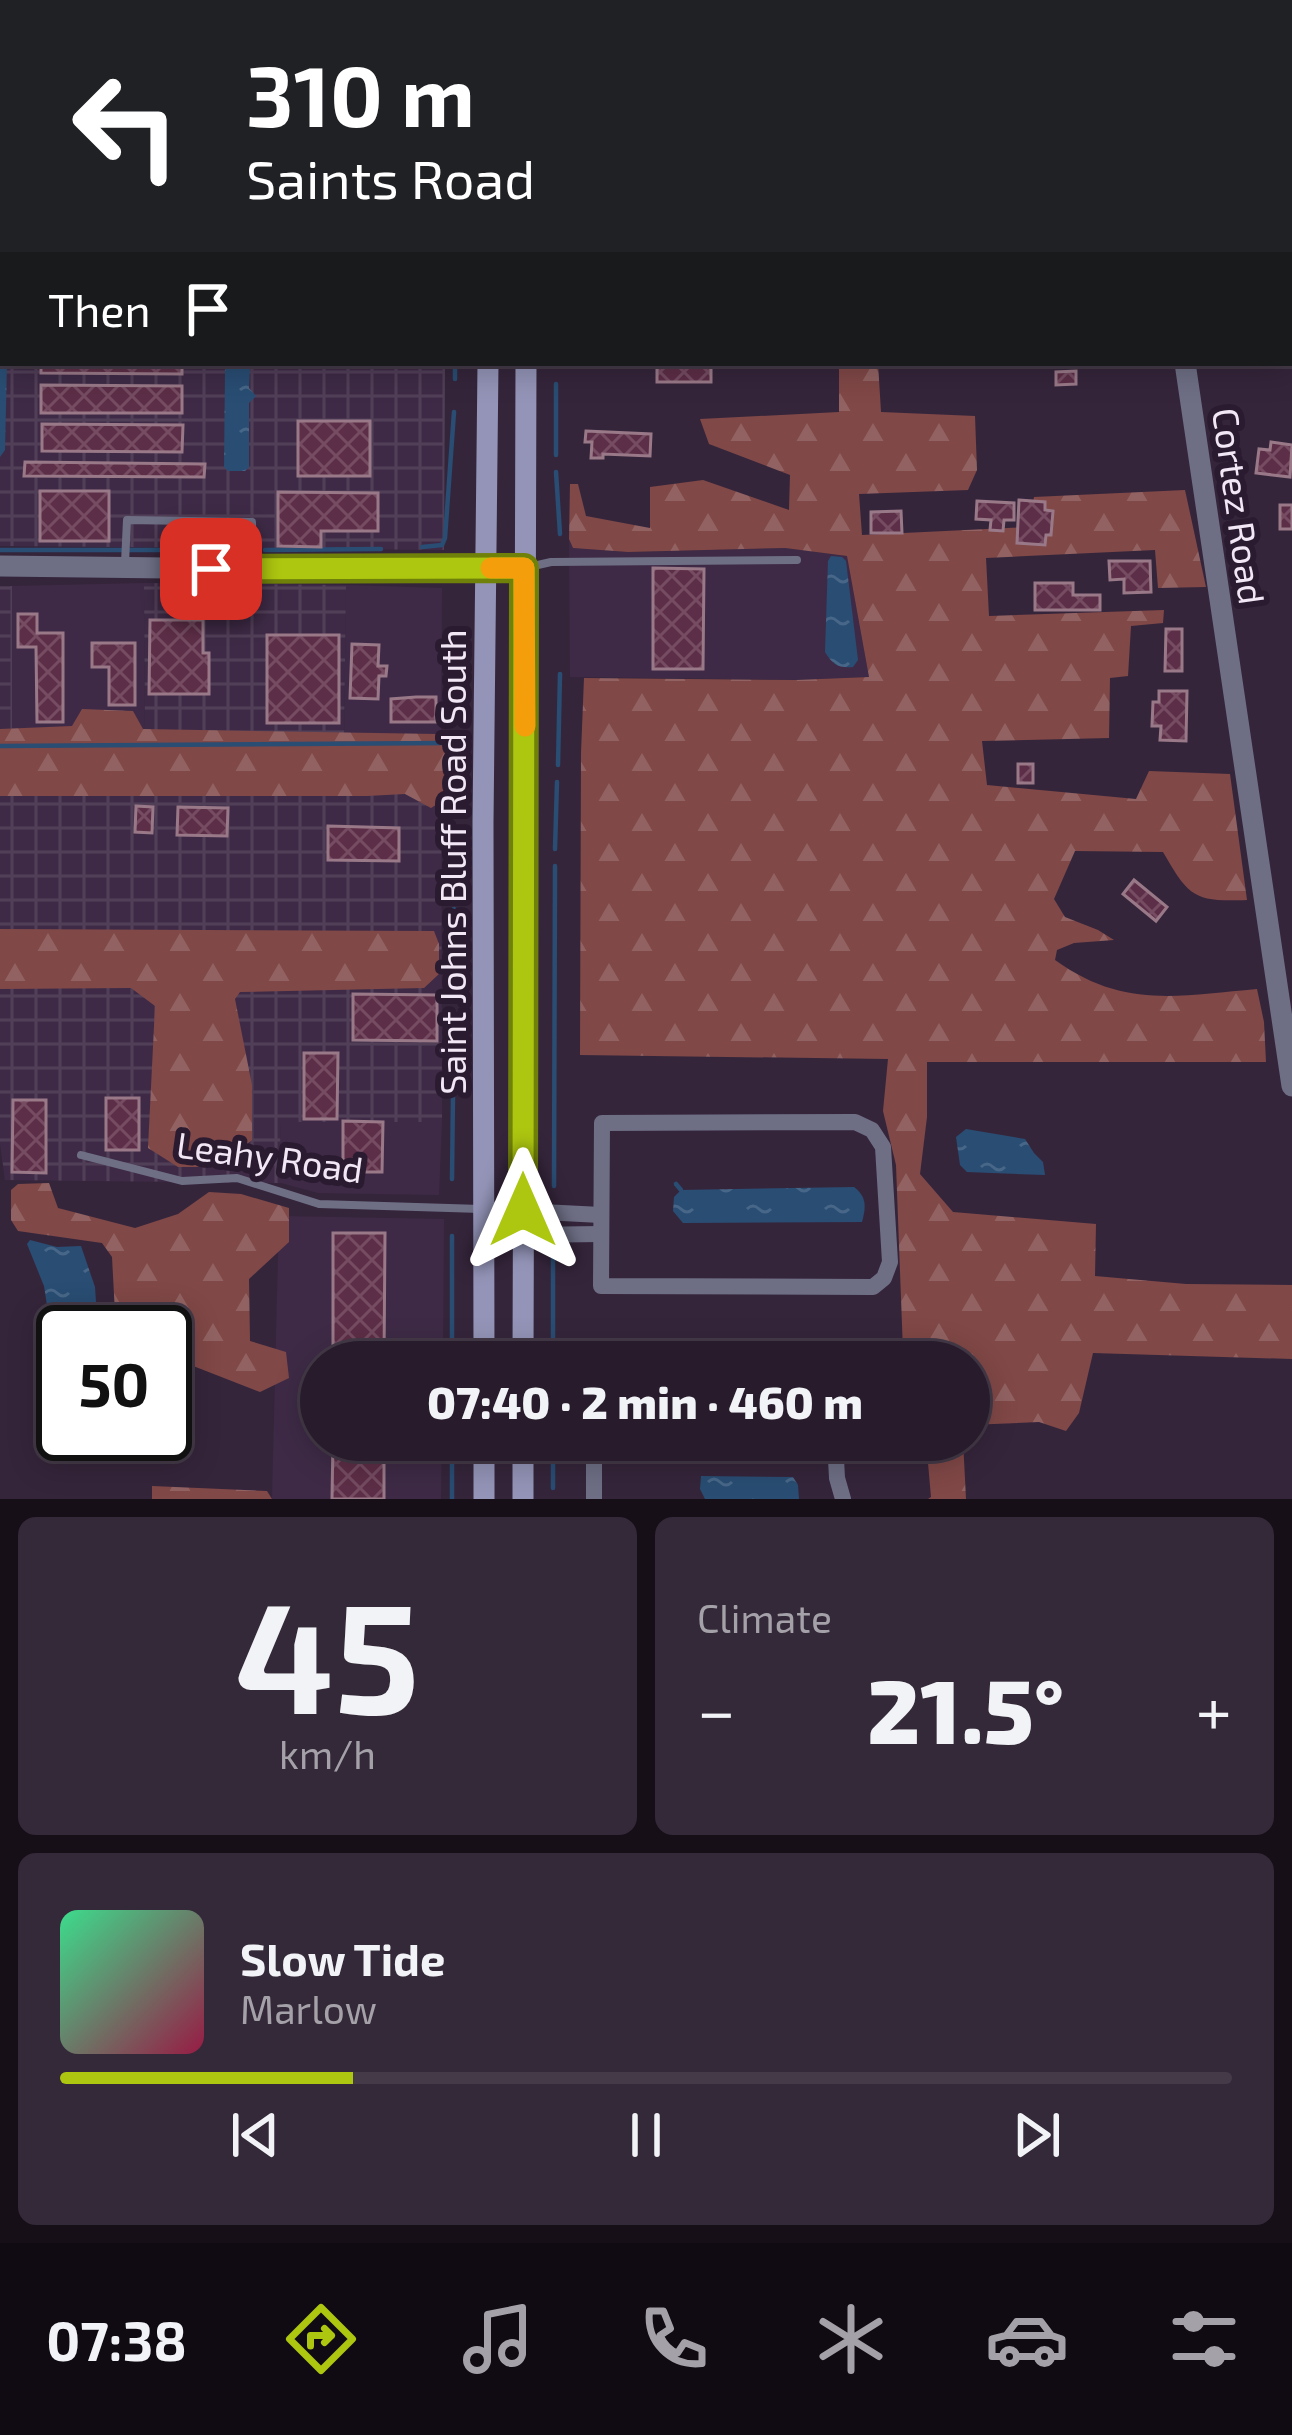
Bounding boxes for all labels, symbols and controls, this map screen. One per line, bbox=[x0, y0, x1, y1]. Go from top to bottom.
text: 310 m bbox=[246, 43, 475, 144]
icon: left bbox=[48, 48, 204, 204]
text: Saints Road bbox=[246, 145, 535, 210]
icon: arrive bbox=[175, 276, 241, 342]
text: Then bbox=[48, 282, 151, 336]
street label: Cortez Road bbox=[1205, 405, 1275, 607]
pin bbox=[160, 518, 262, 620]
icon: arrive bbox=[178, 536, 244, 602]
street label: Saint Johns Bluff Road South bbox=[430, 629, 473, 1095]
street label: Leahy Road bbox=[174, 1122, 366, 1190]
position arrow bbox=[460, 1147, 586, 1273]
speed limit sign: 50 bbox=[36, 1305, 192, 1461]
text: 07:40 · 2 min · 460 m bbox=[427, 1374, 863, 1428]
text: 45 bbox=[235, 1558, 420, 1745]
text: Climate bbox=[697, 1594, 832, 1641]
text: 21.5° bbox=[867, 1654, 1064, 1762]
text: − bbox=[697, 1669, 736, 1748]
text: + bbox=[1196, 1669, 1232, 1748]
text: km/h bbox=[279, 1730, 376, 1777]
text: Slow Tide bbox=[240, 1931, 445, 1985]
text: Marlow bbox=[240, 1985, 377, 2032]
icon: previous bbox=[222, 2102, 288, 2168]
icon: pause bbox=[613, 2102, 679, 2168]
icon: next bbox=[1004, 2102, 1070, 2168]
icon: directions bbox=[279, 2297, 363, 2381]
icon: music bbox=[456, 2297, 540, 2381]
icon: phone bbox=[632, 2297, 716, 2381]
icon: climate bbox=[809, 2297, 893, 2381]
icon: car bbox=[985, 2297, 1069, 2381]
icon: filters bbox=[1162, 2297, 1246, 2381]
text: 07:38 bbox=[46, 2307, 187, 2372]

